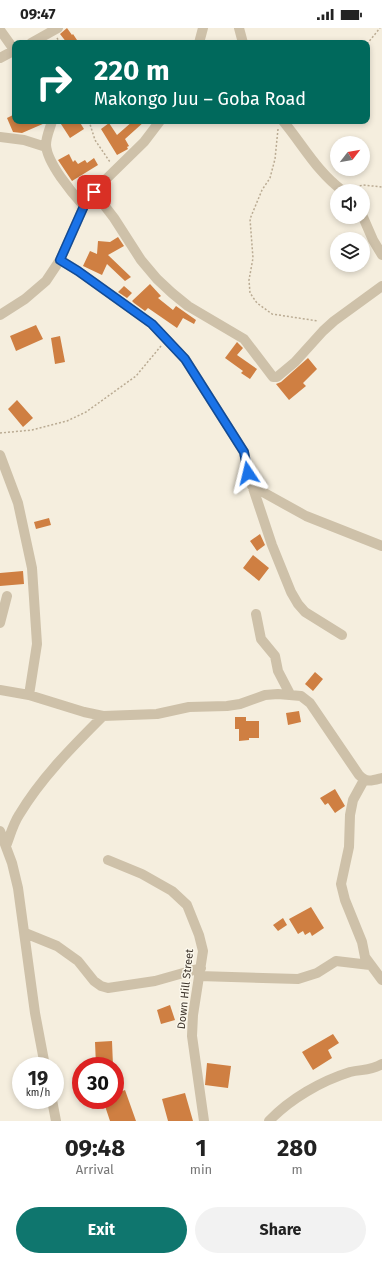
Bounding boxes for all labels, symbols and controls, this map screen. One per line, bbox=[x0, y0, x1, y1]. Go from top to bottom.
text: 09:47 bbox=[20, 5, 56, 23]
text: 220 m bbox=[94, 54, 170, 87]
icon: right bbox=[28, 56, 80, 108]
text: Makongo Juu – Goba Road bbox=[94, 88, 306, 110]
north arrow bbox=[330, 136, 370, 176]
map controls bbox=[330, 136, 370, 272]
pin bbox=[77, 175, 111, 209]
icon: arrive bbox=[83, 181, 105, 203]
button: sound bbox=[330, 184, 370, 224]
button: layers bbox=[330, 232, 370, 272]
position arrow bbox=[227, 452, 269, 494]
street label: Down Hill Street bbox=[175, 948, 196, 1030]
speed limit sign: 30 bbox=[72, 1057, 124, 1109]
text: 19 bbox=[28, 1066, 48, 1090]
text: km/h bbox=[26, 1087, 50, 1099]
text: 09:48 bbox=[65, 1134, 125, 1162]
text: 1 bbox=[195, 1134, 207, 1162]
text: 280 bbox=[277, 1134, 317, 1162]
text: Arrival bbox=[76, 1162, 114, 1177]
text: min bbox=[190, 1162, 212, 1177]
text: m bbox=[292, 1162, 303, 1177]
button: Exit bbox=[16, 1207, 187, 1253]
button: Share bbox=[195, 1207, 366, 1253]

